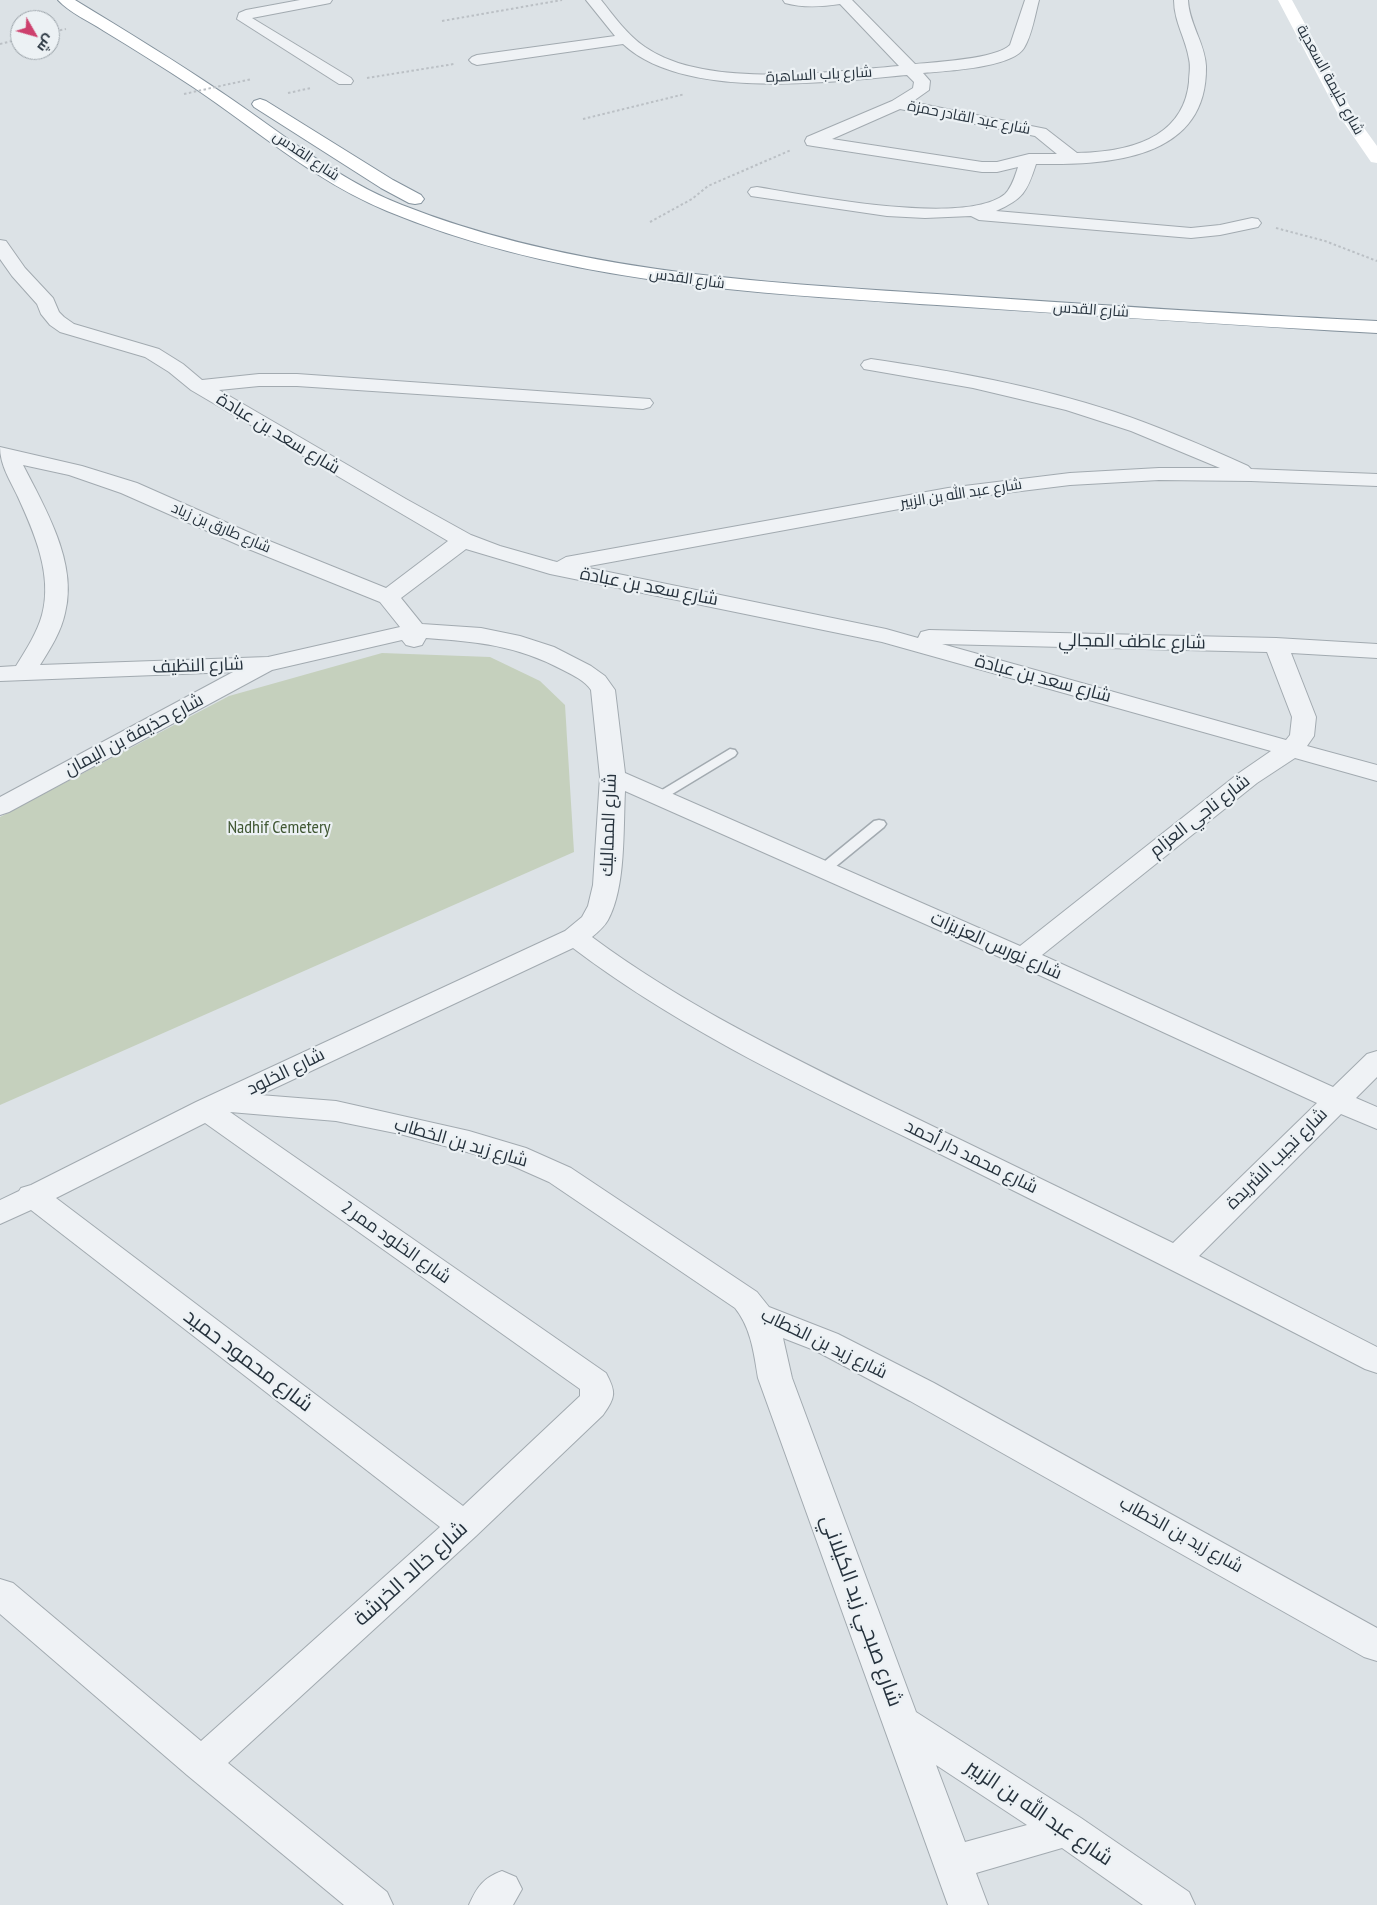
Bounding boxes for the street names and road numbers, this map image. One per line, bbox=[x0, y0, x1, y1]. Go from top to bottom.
street label: شارع حليمة السعدية bbox=[1292, 22, 1368, 138]
street label: شارع باب الساهرة bbox=[765, 63, 873, 87]
street label: شارع عبد القادر حمزة bbox=[906, 97, 1032, 139]
street label: شارع القدس bbox=[269, 127, 343, 185]
street label: شارع القدس bbox=[648, 265, 726, 293]
street label: شارع القدس bbox=[1052, 298, 1130, 322]
street label: شارع سعد بن عبادة bbox=[212, 389, 344, 479]
street label: شارع عبد الله بن الزبير bbox=[899, 475, 1023, 513]
street label: شارع طارق بن زياد bbox=[169, 499, 273, 557]
street label: شارع سعد بن عبادة bbox=[578, 563, 720, 611]
street label: شارع عاطف المجالي bbox=[1058, 630, 1206, 654]
street label: شارع سعد بن عبادة bbox=[973, 650, 1113, 708]
street label: شارع النظيف bbox=[152, 654, 244, 678]
street label: شارع حذيفة بن اليمان bbox=[61, 689, 207, 781]
street label: شارع ناجي العزام bbox=[1146, 770, 1254, 862]
street label: شارع المماليك bbox=[596, 773, 622, 877]
street label: شارع نورس العزيزات bbox=[927, 907, 1065, 985]
street label: شارع الخلود bbox=[244, 1044, 328, 1100]
street label: شارع نجيب الشريدة bbox=[1222, 1104, 1332, 1214]
street label: شارع زيد بن الخطاب bbox=[392, 1114, 530, 1172]
street label: شارع محمد دار أحمد bbox=[901, 1115, 1041, 1199]
street label: شارع الخلود ممر 2 bbox=[337, 1197, 455, 1289]
street label: شارع محمود حميد bbox=[178, 1304, 318, 1418]
street label: شارع زيد بن الخطاب bbox=[757, 1304, 891, 1384]
street label: شارع زيد بن الخطاب bbox=[1115, 1492, 1247, 1578]
street label: شارع صبحي زيد الكيلاني bbox=[815, 1512, 907, 1710]
street label: شارع خالد الخرشة bbox=[349, 1516, 473, 1632]
street label: شارع عبد الله بن الزبير bbox=[961, 1754, 1117, 1872]

